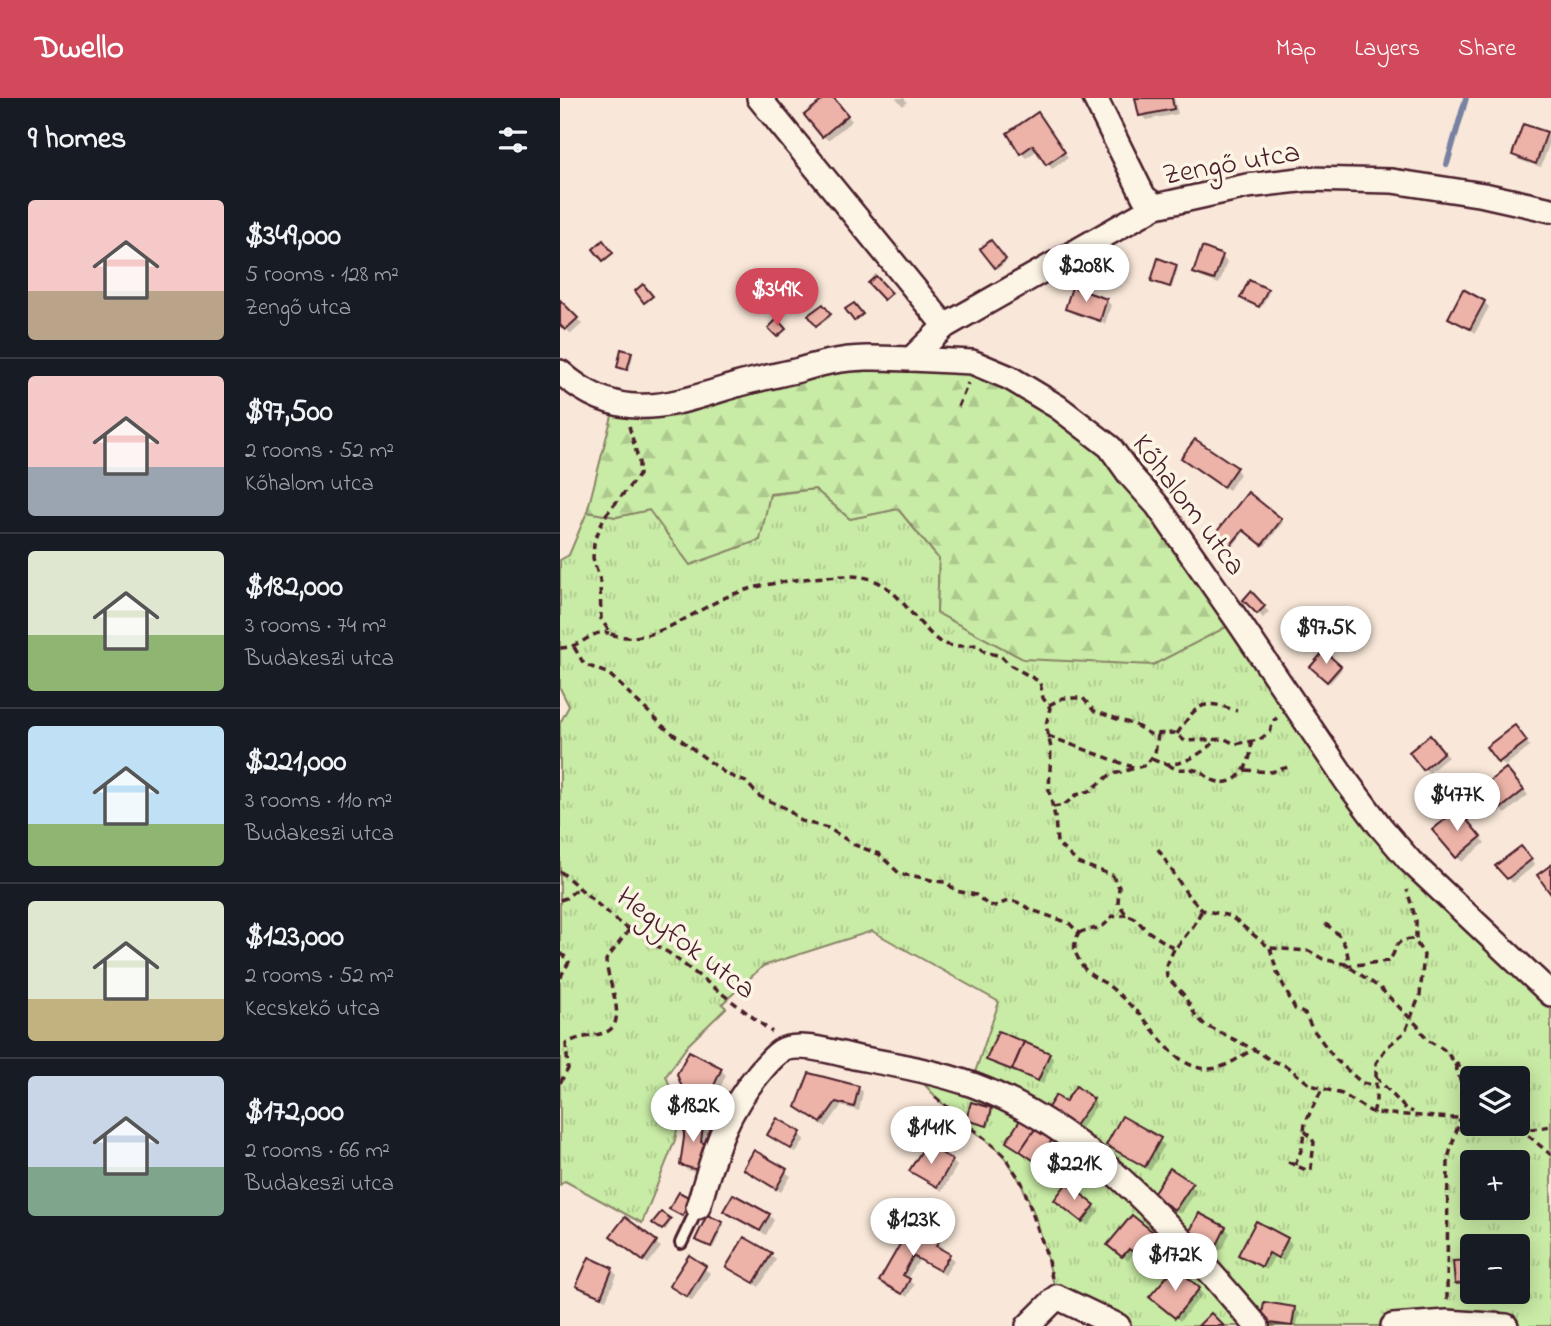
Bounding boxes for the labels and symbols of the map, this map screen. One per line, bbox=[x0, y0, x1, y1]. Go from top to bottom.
street label: Zengő utca bbox=[1159, 131, 1304, 199]
pin: $208K bbox=[1037, 244, 1135, 304]
pin: $349K bbox=[728, 268, 826, 328]
street label: Kőhalom utca bbox=[1120, 426, 1256, 586]
pin: $97.5K bbox=[1269, 606, 1383, 666]
pin: $477K bbox=[1408, 774, 1506, 833]
street label: Hegyfok utca bbox=[606, 877, 764, 1012]
pin: $182K bbox=[644, 1084, 742, 1144]
pin: $141K bbox=[882, 1107, 980, 1166]
pin: $221K bbox=[1025, 1142, 1123, 1202]
pin: $123K bbox=[864, 1198, 962, 1258]
pin: $172K bbox=[1126, 1234, 1224, 1293]

